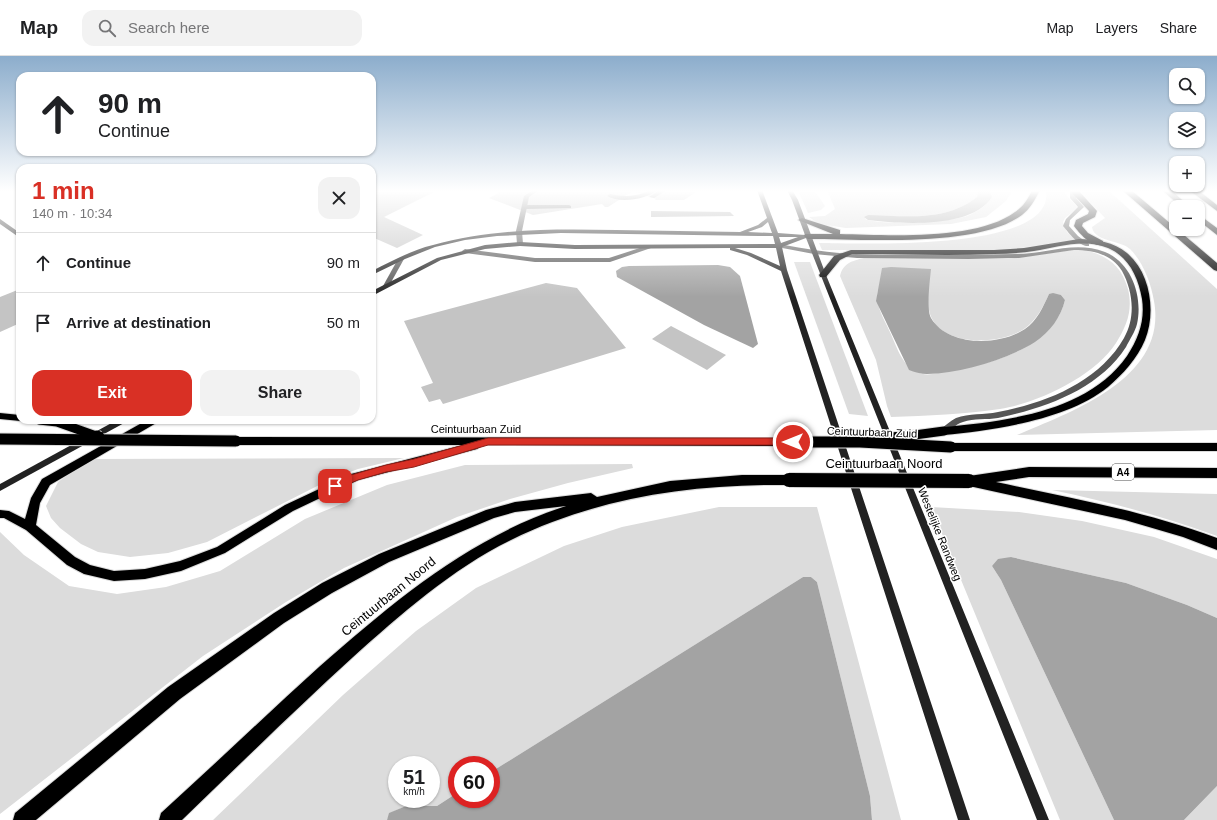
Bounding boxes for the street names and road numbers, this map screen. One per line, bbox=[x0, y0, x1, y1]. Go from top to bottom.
street label: Ceintuurbaan Zuid bbox=[431, 423, 521, 435]
street label: Ceintuurbaan Zuid bbox=[827, 424, 917, 440]
street label: Ceintuurbaan Noord bbox=[825, 456, 943, 471]
road number: A4 bbox=[1112, 464, 1134, 480]
street label: Westelijke Randweg bbox=[916, 486, 964, 582]
street label: Ceintuurbaan Noord bbox=[338, 554, 439, 639]

